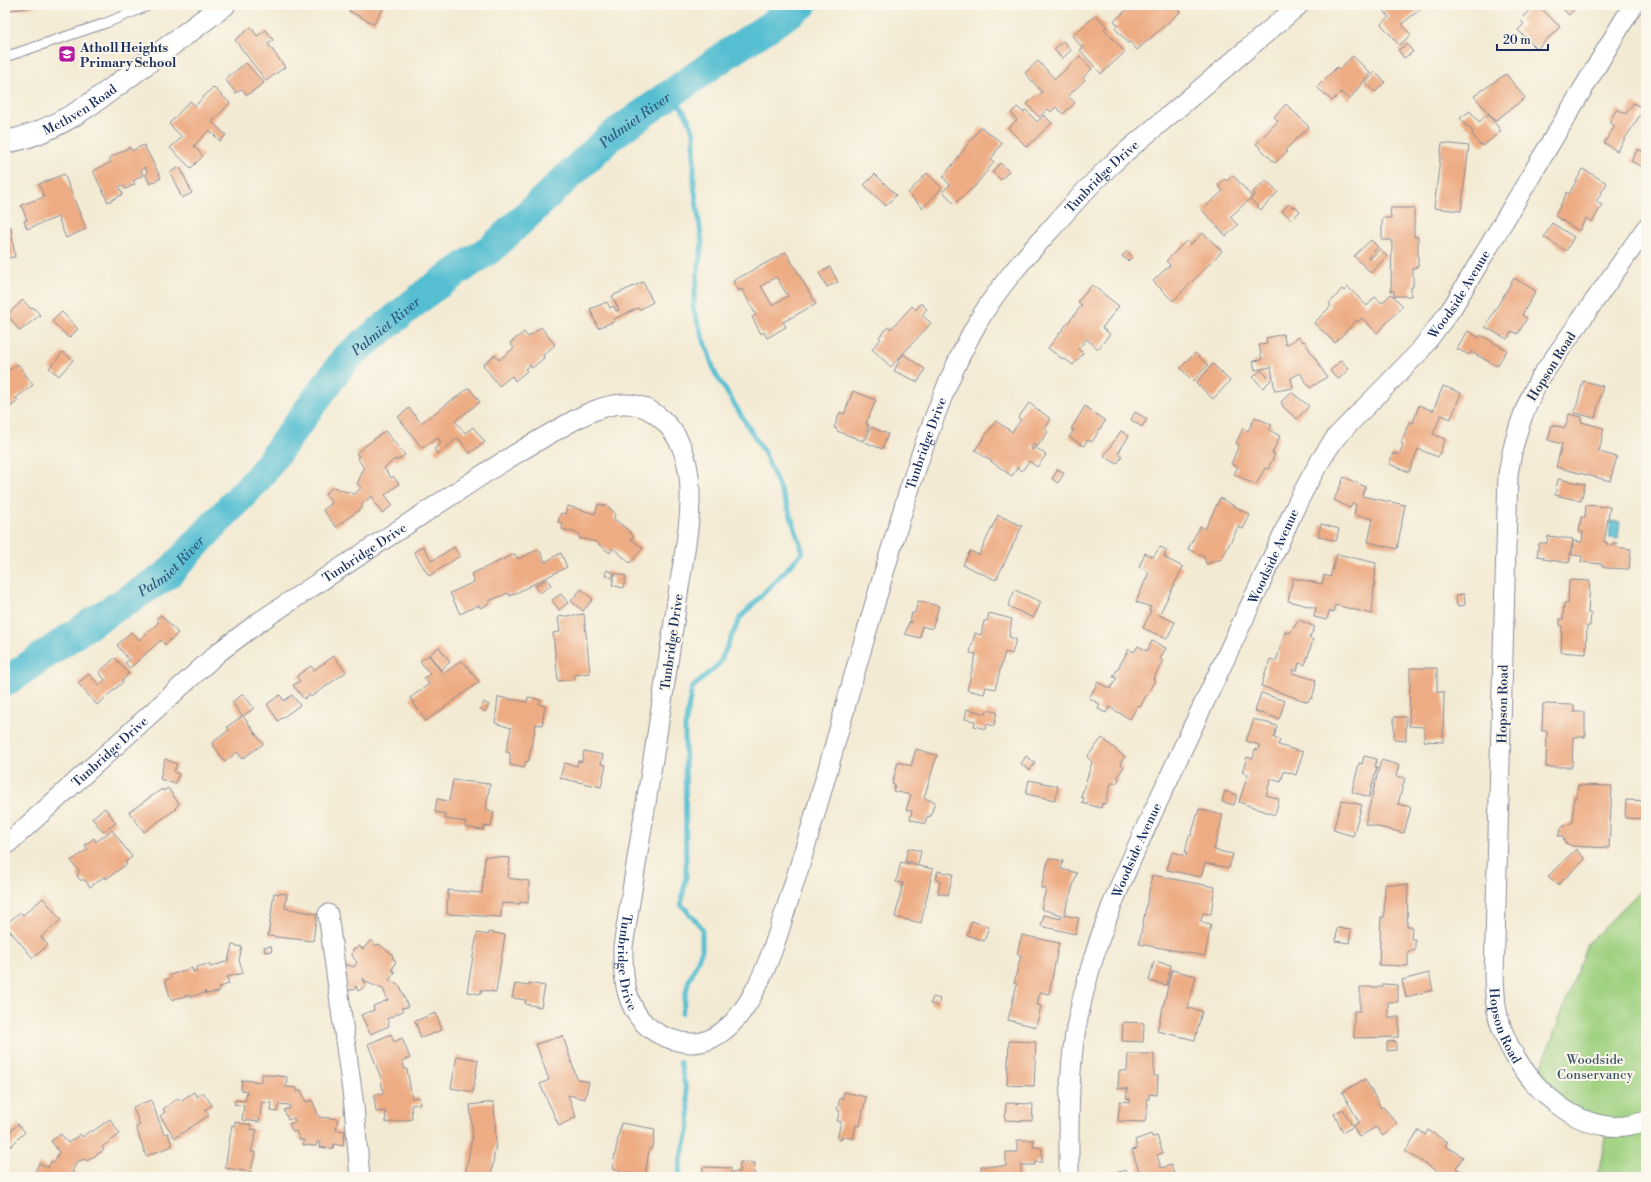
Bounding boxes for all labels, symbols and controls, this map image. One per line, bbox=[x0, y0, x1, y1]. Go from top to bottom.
scale bar bbox=[1497, 26, 1548, 52]
text: 20 m bbox=[1503, 33, 1531, 48]
place label: Atholl Heights Primary School bbox=[79, 40, 177, 71]
school or university icon: Atholl Heights Primary School bbox=[57, 44, 77, 64]
street label: Methven Road bbox=[40, 81, 121, 139]
water label: Palmiet River bbox=[595, 88, 675, 153]
street label: Tunbridge Drive bbox=[1062, 137, 1143, 217]
street label: Woodside Avenue bbox=[1424, 247, 1494, 343]
water label: Palmiet River bbox=[347, 293, 425, 361]
street label: Hopson Road bbox=[1524, 328, 1580, 404]
street label: Tunbridge Drive bbox=[903, 395, 951, 492]
street label: Woodside Avenue bbox=[1245, 506, 1303, 607]
street label: Tunbridge Drive bbox=[320, 520, 410, 587]
water label: Palmiet River bbox=[134, 532, 210, 602]
street label: Tunbridge Drive bbox=[657, 593, 687, 691]
street label: Hopson Road bbox=[1494, 664, 1512, 744]
street label: Tunbridge Drive bbox=[69, 713, 152, 791]
street label: Woodside Avenue bbox=[1109, 800, 1165, 901]
street label: Tunbridge Drive bbox=[614, 913, 640, 1014]
street label: Hopson Road bbox=[1486, 988, 1525, 1067]
park label: Woodside Conservancy bbox=[1557, 1052, 1634, 1083]

